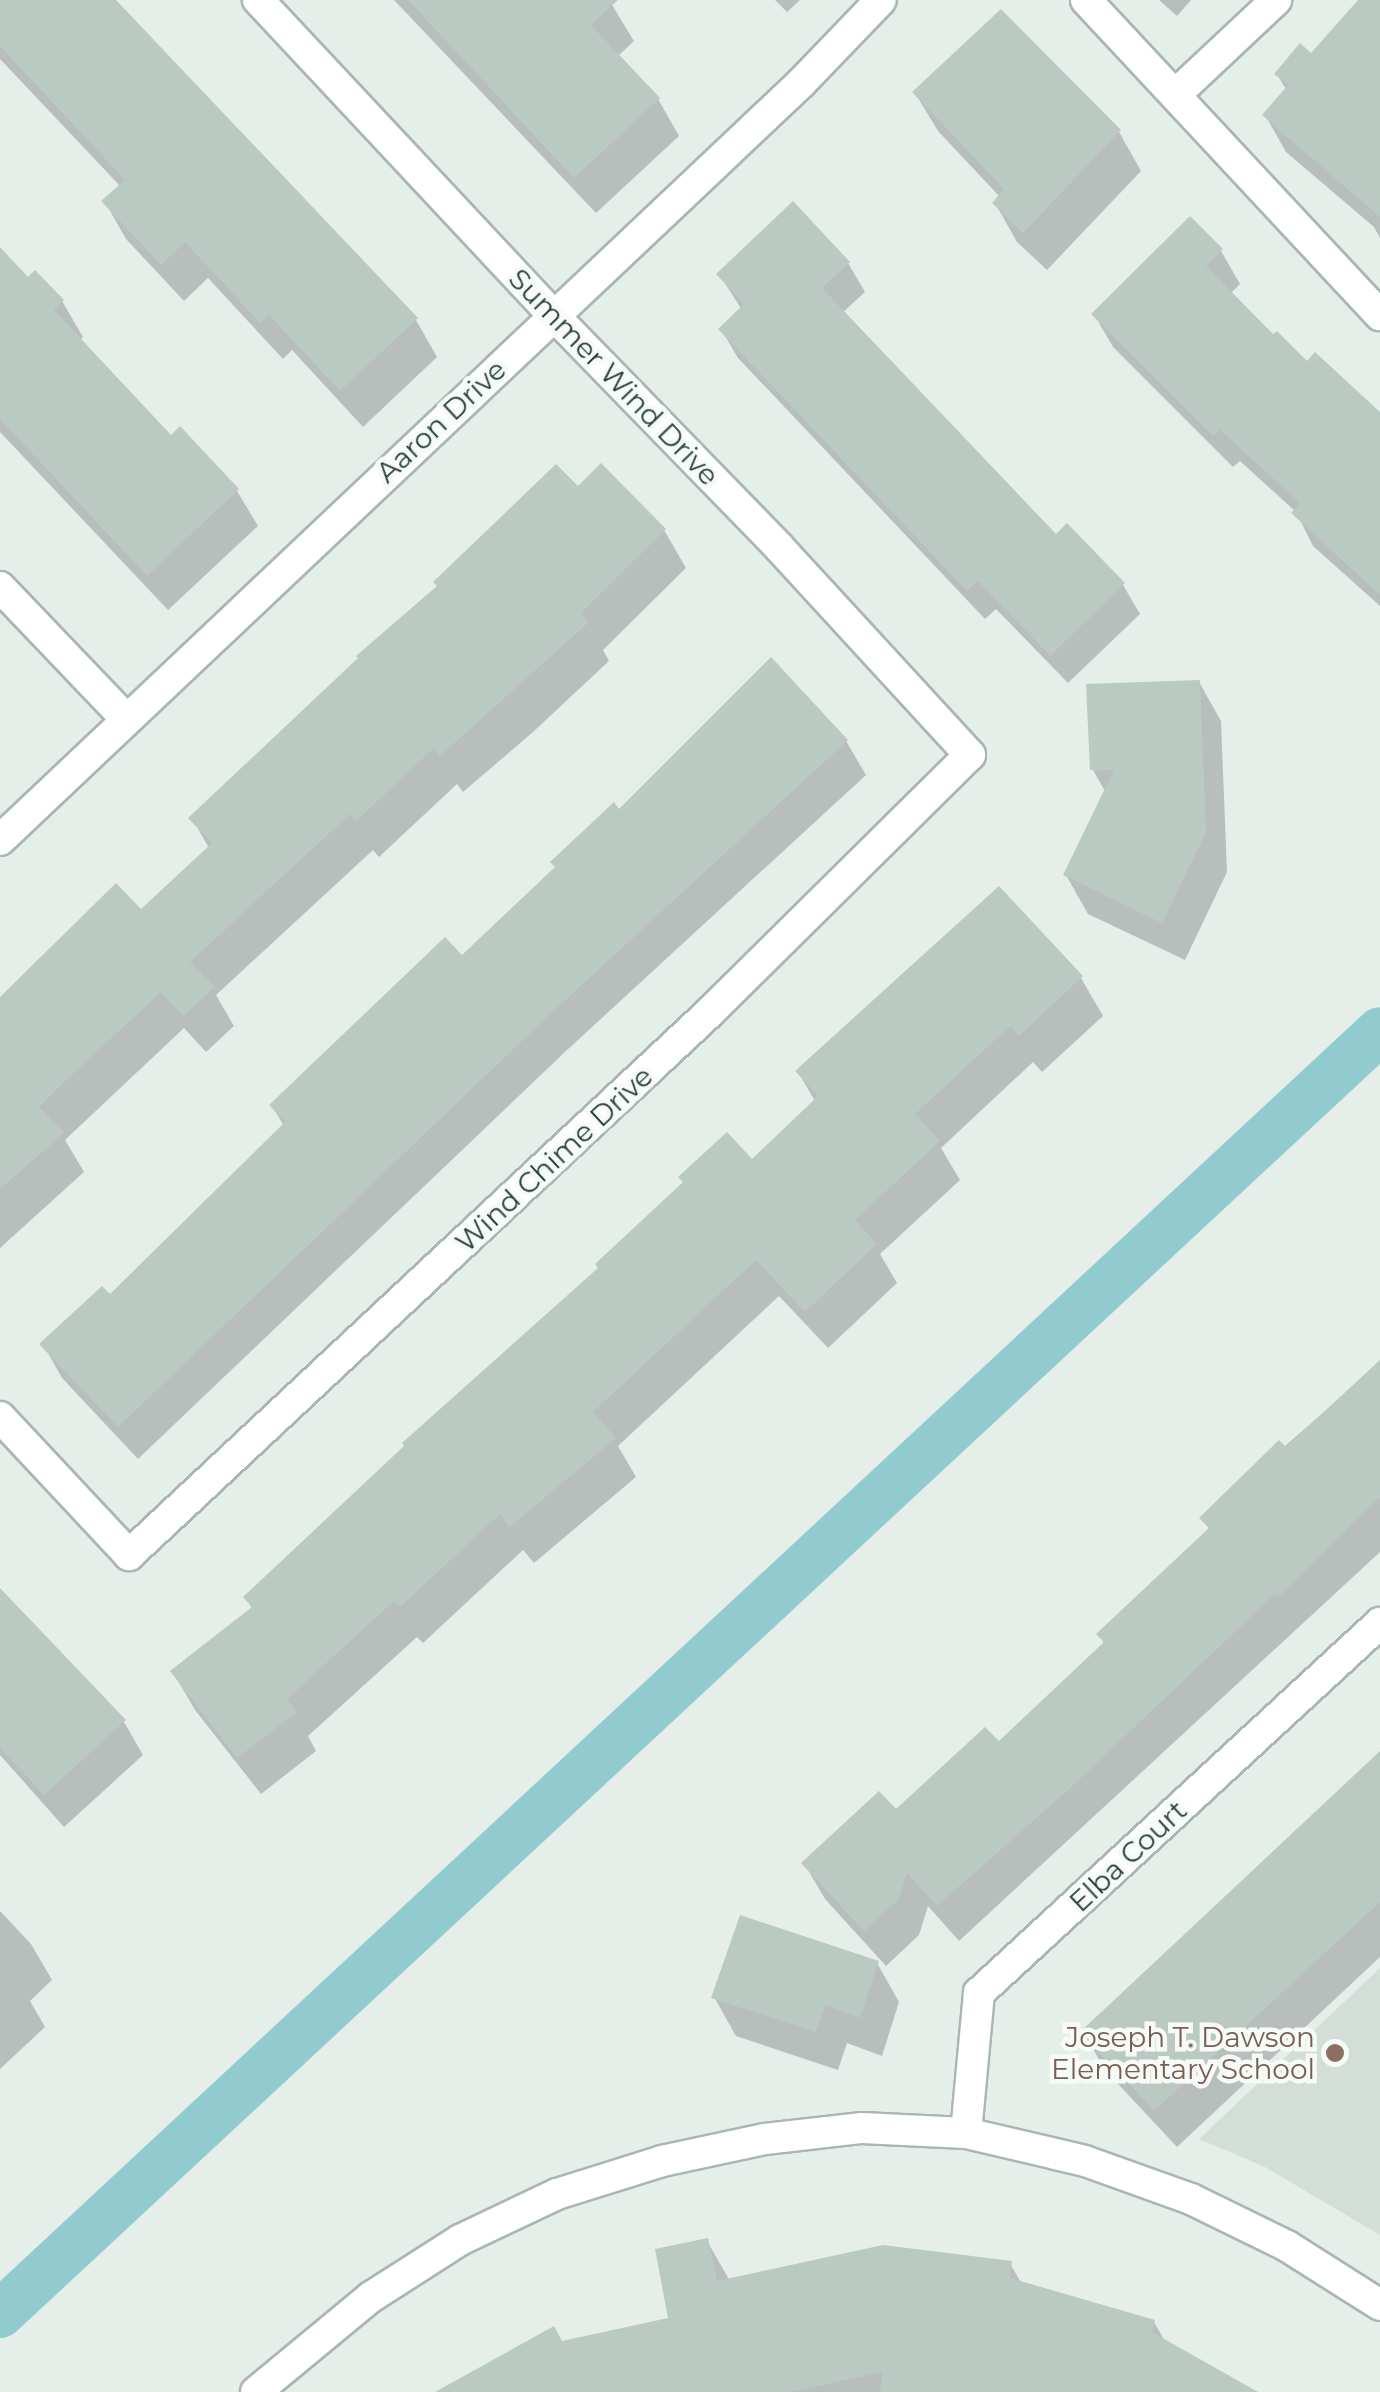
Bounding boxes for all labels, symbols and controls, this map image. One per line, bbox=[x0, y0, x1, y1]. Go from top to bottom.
street label: Summer Wind Drive bbox=[502, 262, 726, 492]
street label: Aaron Drive bbox=[369, 353, 513, 489]
street label: Wind Chime Drive bbox=[449, 1059, 659, 1259]
street label: Elba Court bbox=[1063, 1793, 1193, 1919]
place label: Joseph T. Dawson Elementary School bbox=[1051, 2020, 1315, 2086]
marker: Joseph T. Dawson Elementary School bbox=[1324, 2042, 1346, 2064]

